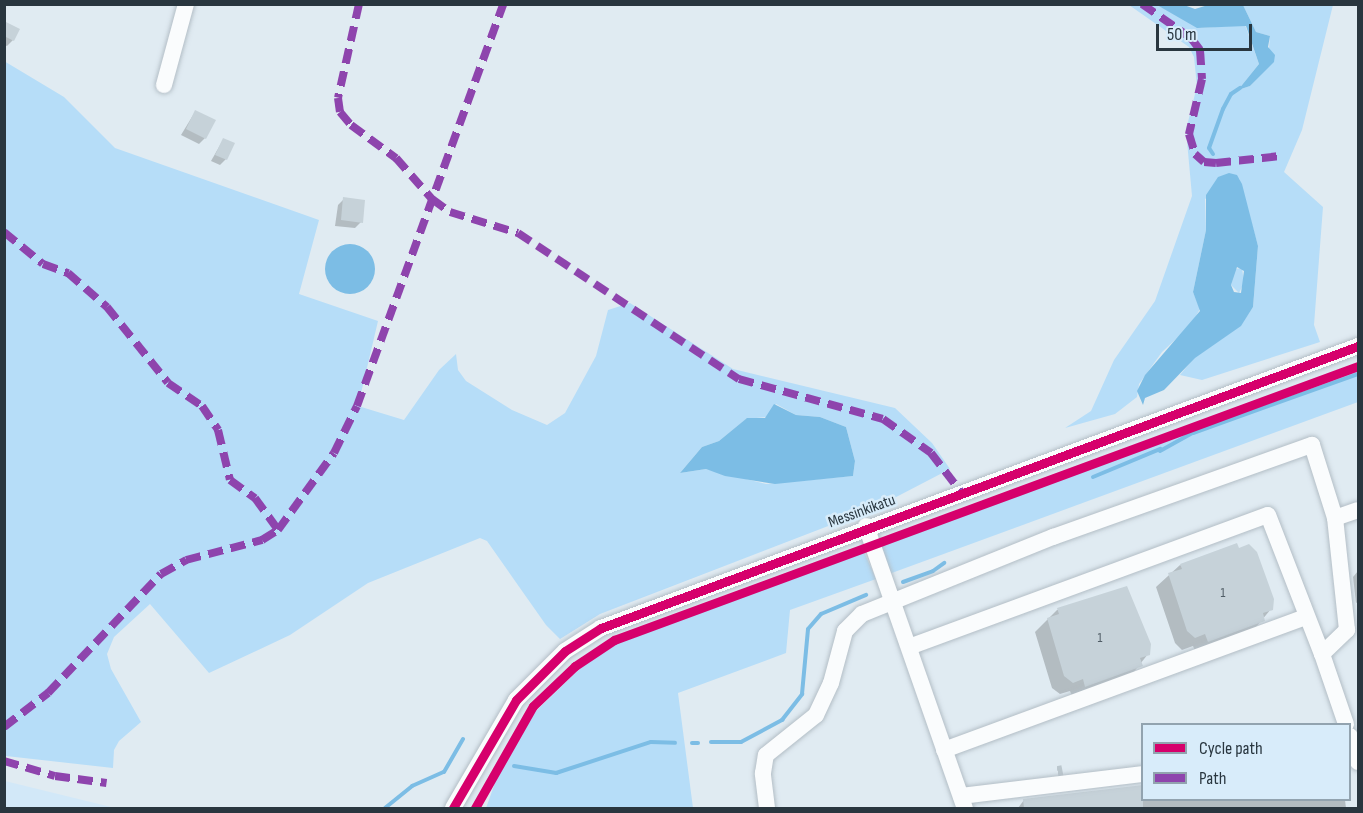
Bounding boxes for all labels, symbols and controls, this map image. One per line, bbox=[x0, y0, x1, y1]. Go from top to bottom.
scale bar bbox=[1159, 12, 1255, 50]
text: 50 m bbox=[1167, 24, 1197, 45]
street label: Messinkikatu bbox=[826, 491, 898, 533]
house number: 1 bbox=[1221, 585, 1225, 601]
house number: 1 bbox=[1098, 630, 1102, 646]
legend bbox=[1141, 723, 1351, 801]
text: Cycle path bbox=[1199, 738, 1263, 759]
text: Path bbox=[1199, 768, 1227, 789]

